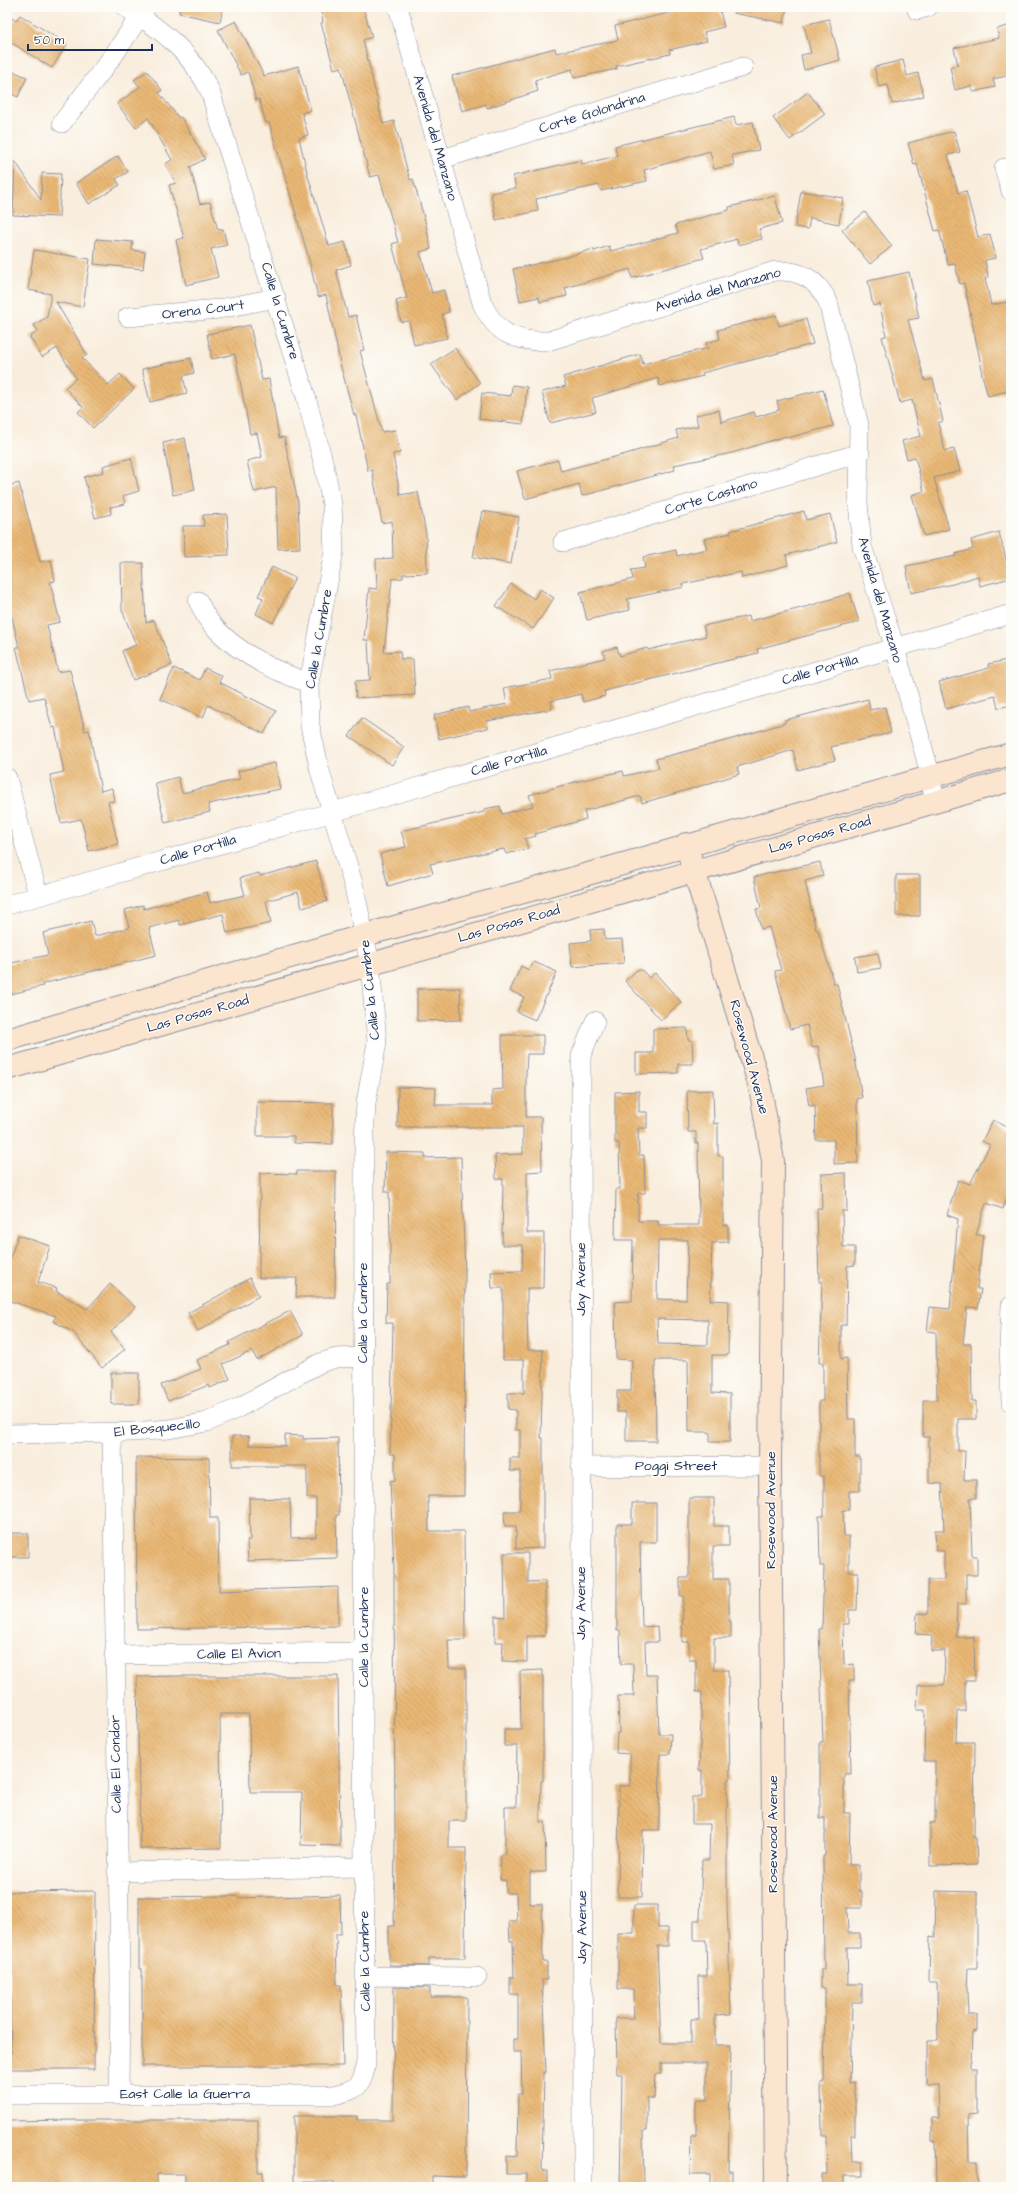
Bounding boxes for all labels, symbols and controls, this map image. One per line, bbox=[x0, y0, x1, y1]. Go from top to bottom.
scale bar bbox=[28, 26, 152, 52]
text: 50 m bbox=[34, 32, 65, 49]
street label: Avenida del Manzano bbox=[407, 73, 463, 203]
street label: Corte Golondrina bbox=[536, 87, 648, 139]
street label: Calle la Cumbre bbox=[256, 260, 304, 362]
street label: Avenida del Manzano bbox=[653, 262, 783, 318]
street label: Orena Court bbox=[161, 295, 246, 325]
street label: Corte Castano bbox=[662, 473, 760, 521]
street label: Avenida del Manzano bbox=[852, 535, 908, 665]
street label: Calle la Cumbre bbox=[300, 587, 338, 690]
street label: Calle Portilla bbox=[780, 650, 860, 690]
street label: Calle Portilla bbox=[469, 741, 549, 781]
street label: Las Posas Road bbox=[767, 811, 873, 859]
street label: Calle Portilla bbox=[158, 830, 238, 870]
street label: Las Posas Road bbox=[456, 900, 562, 948]
street label: Calle la Cumbre bbox=[355, 938, 385, 1041]
street label: Las Posas Road bbox=[145, 990, 251, 1038]
street label: Rosewood Avenue bbox=[724, 998, 774, 1117]
street label: Jay Avenue bbox=[571, 1242, 591, 1316]
street label: Calle la Cumbre bbox=[353, 1262, 373, 1363]
street label: El Bosquecillo bbox=[113, 1414, 201, 1442]
street label: Rosewood Avenue bbox=[761, 1451, 781, 1569]
street label: Poggi Street bbox=[635, 1456, 717, 1476]
street label: Jay Avenue bbox=[571, 1566, 591, 1640]
street label: Calle la Cumbre bbox=[354, 1586, 374, 1687]
street label: Calle El Avion bbox=[197, 1643, 281, 1665]
street label: Calle El Condor bbox=[105, 1714, 127, 1813]
street label: Rosewood Avenue bbox=[763, 1775, 783, 1893]
street label: Jay Avenue bbox=[572, 1890, 592, 1964]
street label: Calle la Cumbre bbox=[354, 1910, 376, 2011]
street label: East Calle la Guerra bbox=[120, 2084, 250, 2104]

